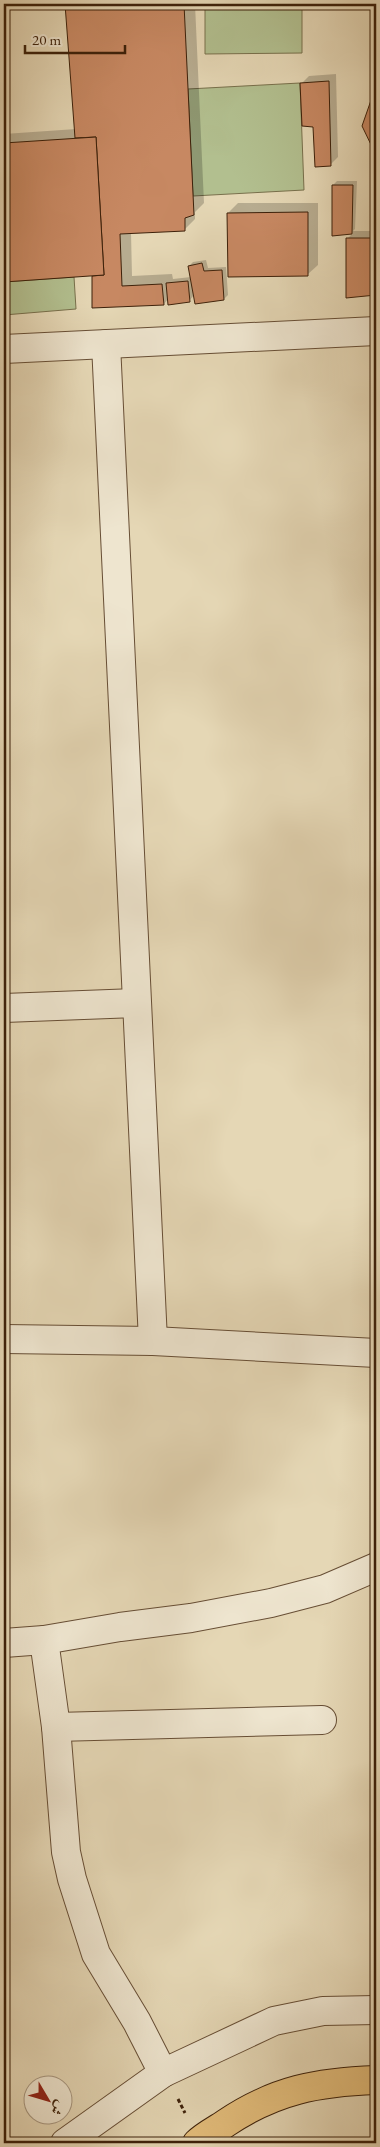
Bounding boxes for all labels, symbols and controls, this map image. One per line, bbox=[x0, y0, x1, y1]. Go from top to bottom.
scale bar bbox=[25, 22, 125, 54]
text: 20 m bbox=[32, 30, 61, 49]
north arrow bbox=[22, 2074, 72, 2124]
text: ش bbox=[47, 2097, 70, 2119]

